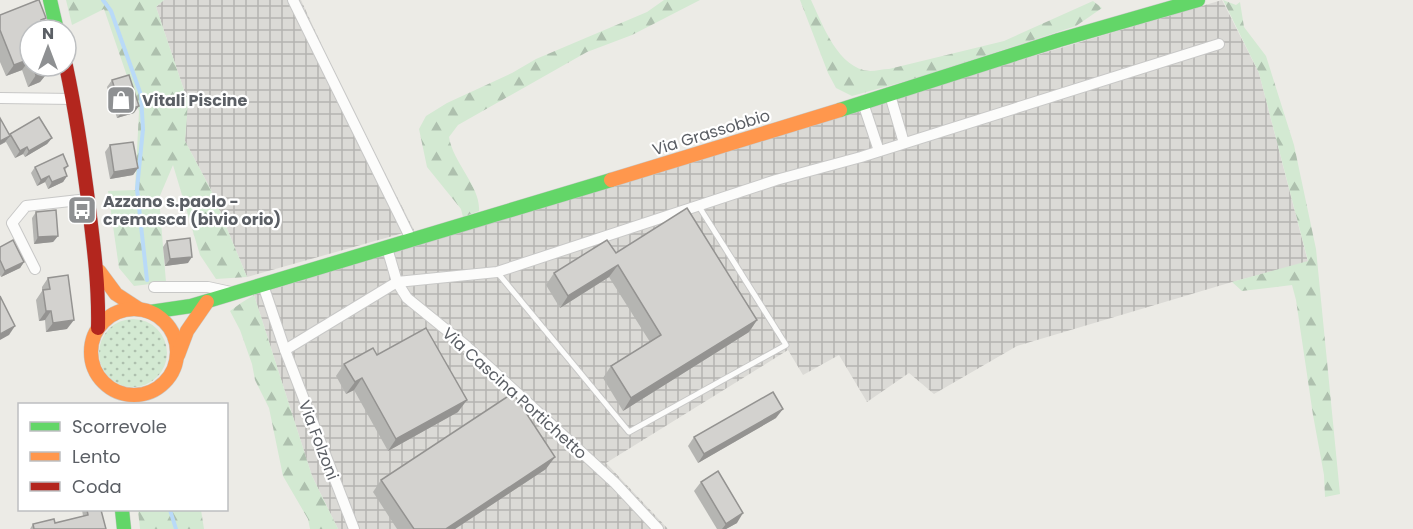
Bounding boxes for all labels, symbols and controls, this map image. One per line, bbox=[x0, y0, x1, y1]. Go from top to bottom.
north arrow bbox=[18, 18, 78, 78]
text: N bbox=[42, 22, 54, 45]
shop icon: Vitali Piscine bbox=[105, 84, 137, 116]
place label: Vitali Piscine bbox=[142, 89, 247, 112]
street label: Via Grassobbio bbox=[650, 104, 773, 161]
place label: Azzano s.paolo - cremasca (bivio orio) bbox=[103, 190, 281, 231]
bus stop icon: Azzano s.paolo - cremasca (bivio orio) bbox=[66, 194, 98, 226]
street label: Via Cascina Portichetto bbox=[437, 322, 592, 465]
street label: Via Folzoni bbox=[293, 397, 344, 483]
legend bbox=[18, 403, 228, 511]
text: Scorrevole bbox=[72, 414, 167, 439]
text: Lento bbox=[72, 444, 121, 469]
text: Coda bbox=[72, 474, 122, 499]

